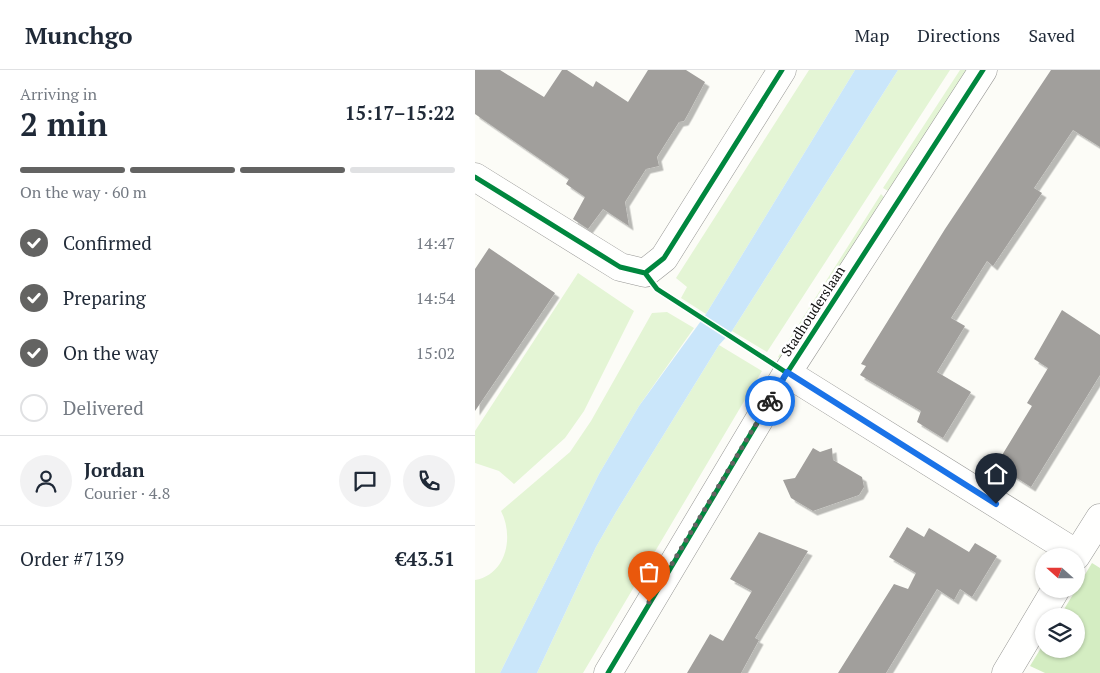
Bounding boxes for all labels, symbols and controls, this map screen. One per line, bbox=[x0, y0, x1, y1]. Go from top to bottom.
text: Munchgo bbox=[25, 19, 132, 51]
text: Map bbox=[854, 23, 889, 47]
text: Directions bbox=[917, 23, 1000, 47]
text: Saved bbox=[1028, 23, 1075, 47]
text: Arriving in bbox=[20, 83, 97, 105]
text: 15:17–15:22 bbox=[345, 100, 455, 125]
text: 2 min bbox=[20, 103, 108, 145]
text: On the way · 60 m bbox=[20, 181, 147, 203]
icon: check bbox=[20, 229, 48, 257]
text: Confirmed bbox=[63, 230, 152, 255]
text: 14:47 bbox=[416, 232, 455, 254]
street label: Stadhouderslaan bbox=[776, 261, 849, 360]
icon: check bbox=[20, 284, 48, 312]
text: Preparing bbox=[63, 285, 146, 310]
text: 14:54 bbox=[416, 287, 455, 309]
icon: check bbox=[20, 339, 48, 367]
text: On the way bbox=[63, 340, 158, 365]
text: 15:02 bbox=[416, 342, 455, 364]
courier bbox=[745, 376, 795, 426]
icon: bike bbox=[756, 387, 784, 415]
text: Delivered bbox=[63, 395, 144, 420]
pin bbox=[975, 453, 1017, 504]
button: person bbox=[20, 455, 72, 507]
button: chat bbox=[339, 455, 391, 507]
button: phone bbox=[403, 455, 455, 507]
text: Jordan bbox=[84, 457, 145, 482]
icon: home bbox=[982, 460, 1010, 488]
text: Courier · 4.8 bbox=[84, 482, 170, 504]
text: Order #7139 bbox=[20, 546, 124, 571]
text: €43.51 bbox=[396, 546, 455, 571]
north arrow bbox=[1035, 548, 1085, 598]
map controls bbox=[1035, 548, 1085, 658]
pin bbox=[628, 551, 670, 602]
icon: bag bbox=[635, 558, 663, 586]
button: layers bbox=[1035, 608, 1085, 658]

